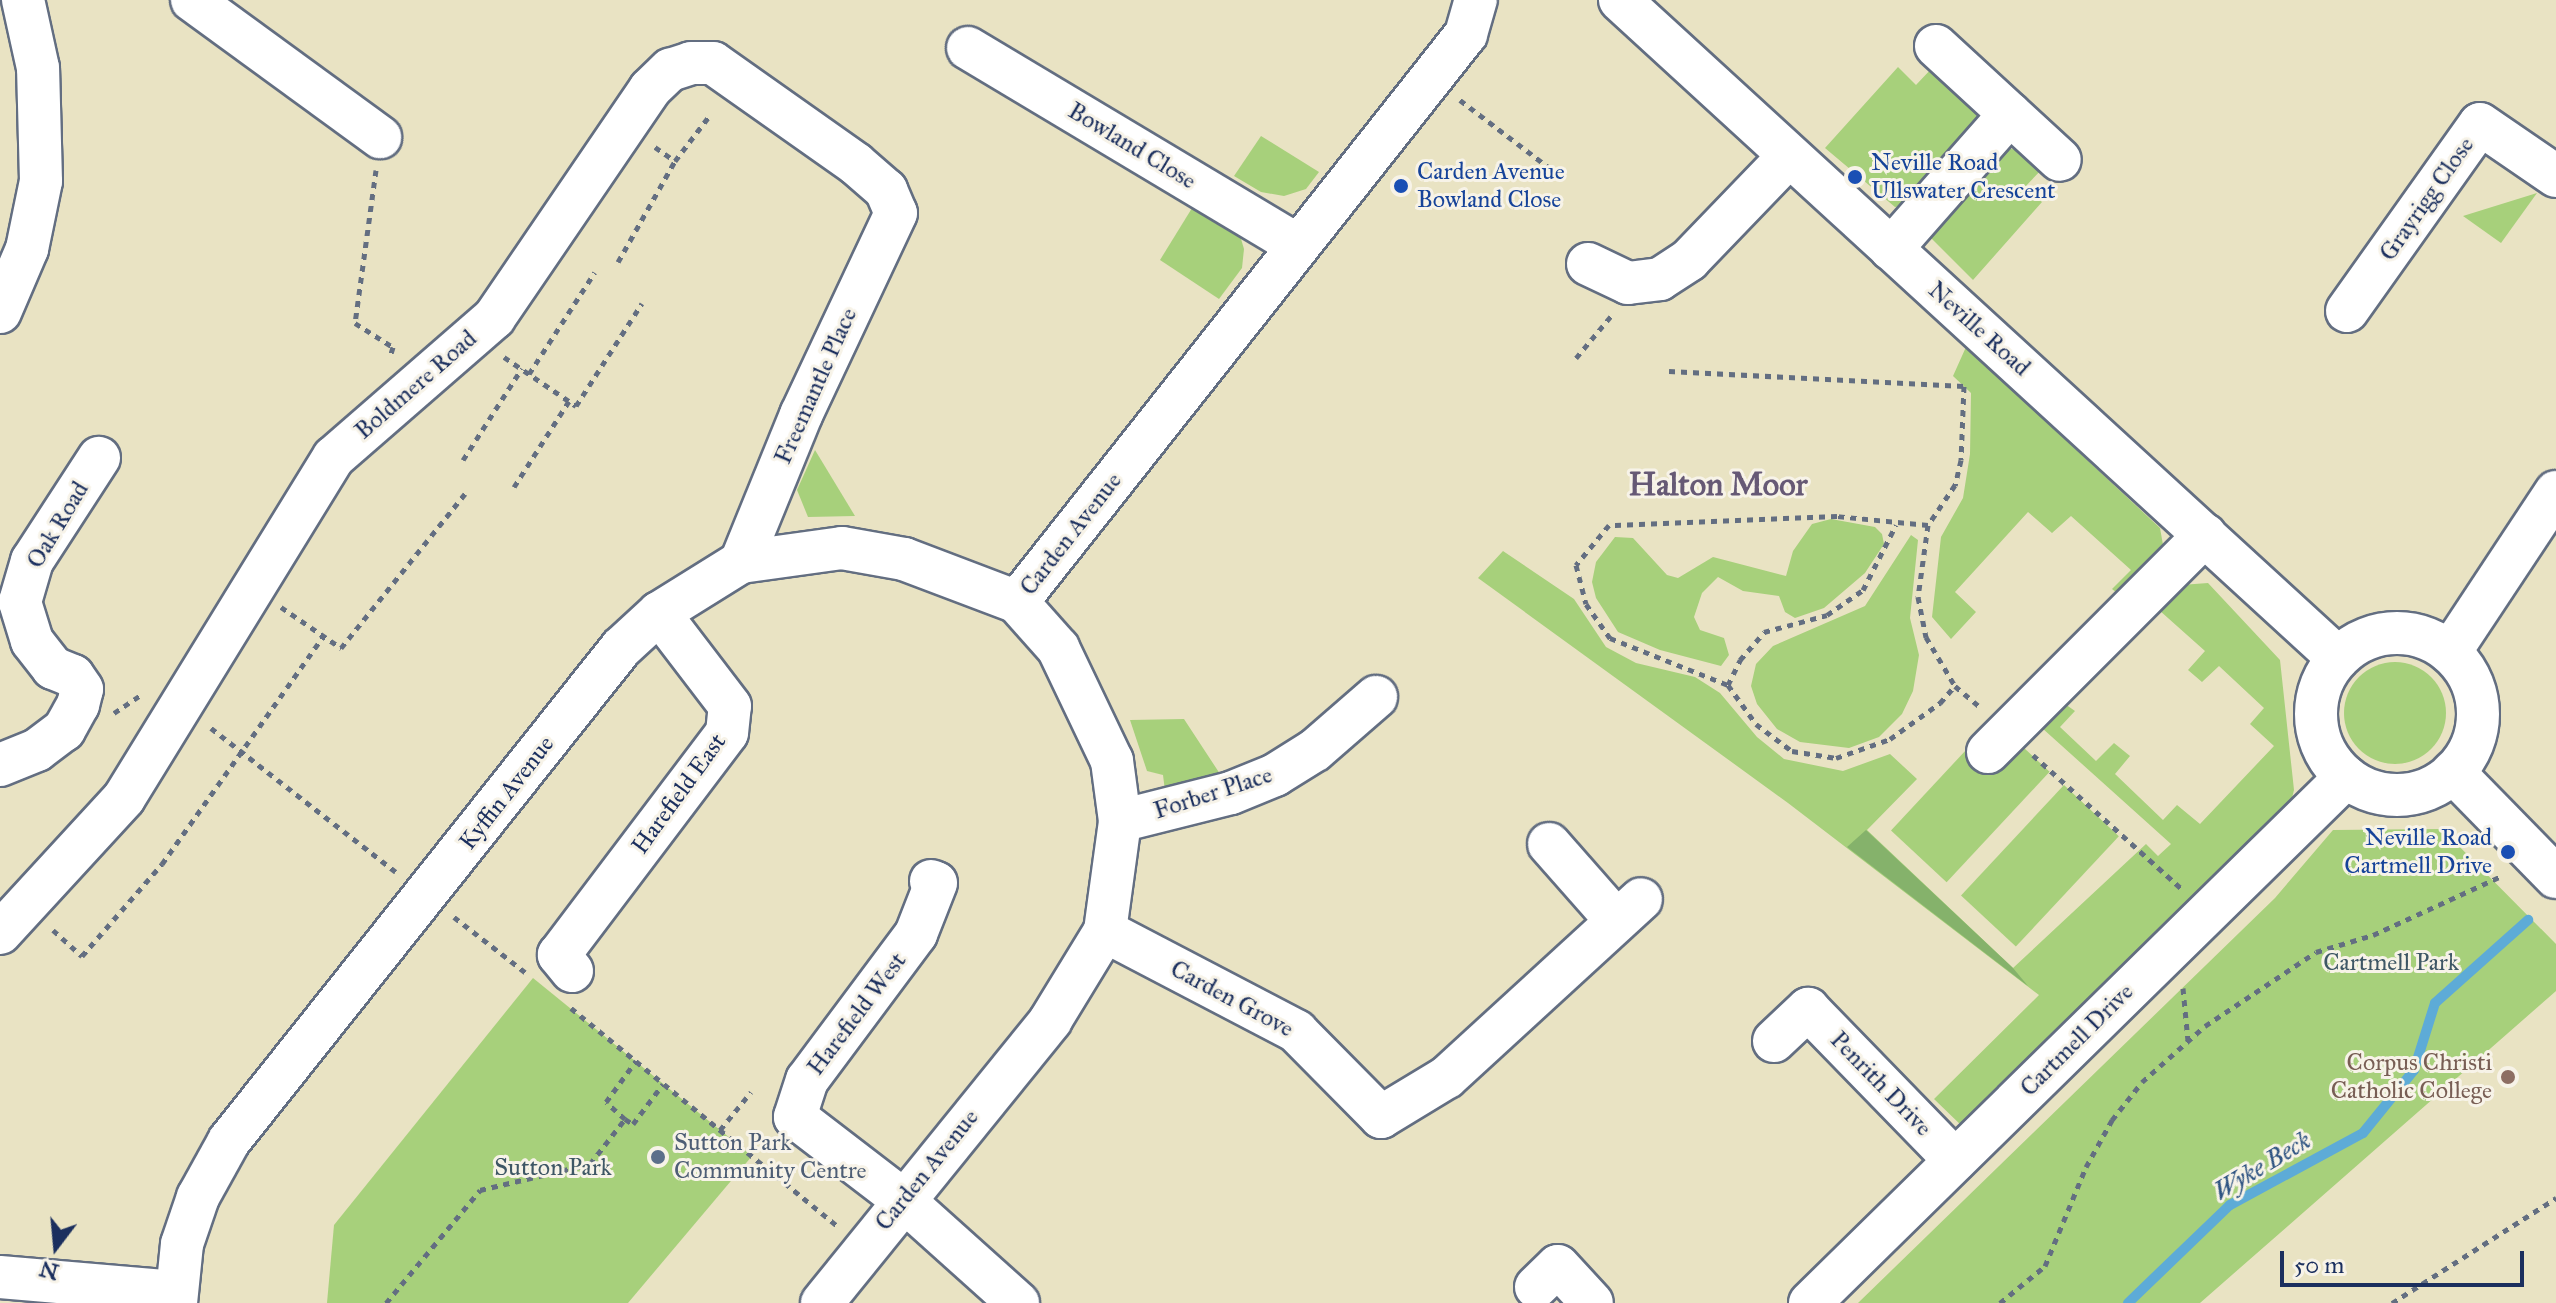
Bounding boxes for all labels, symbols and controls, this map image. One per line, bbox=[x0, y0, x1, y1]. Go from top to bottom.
street label: Bowland Close bbox=[1063, 97, 1201, 195]
street label: Grayrigg Close bbox=[2374, 132, 2480, 266]
place label: Neville Road Ullswater Crescent bbox=[1871, 149, 2056, 205]
place label: Carden Avenue Bowland Close bbox=[1417, 158, 1565, 214]
marker: Neville Road Ullswater Crescent bbox=[1846, 168, 1864, 186]
marker: Carden Avenue Bowland Close bbox=[1392, 177, 1410, 195]
street label: Neville Road bbox=[1922, 276, 2036, 382]
street label: Freemantle Place bbox=[769, 304, 863, 468]
street label: Boldmere Road bbox=[349, 324, 483, 446]
district label: Halton Moor bbox=[1629, 466, 1807, 504]
street label: Carden Avenue bbox=[1014, 467, 1128, 601]
street label: Oak Road bbox=[21, 476, 95, 574]
street label: Harefield East bbox=[626, 728, 732, 860]
street label: Kyffin Avenue bbox=[454, 730, 560, 856]
street label: Forber Place bbox=[1150, 760, 1276, 826]
place label: Neville Road Cartmell Drive bbox=[2344, 824, 2492, 880]
marker: Neville Road Cartmell Drive bbox=[2499, 843, 2517, 861]
street label: Harefield West bbox=[801, 947, 913, 1081]
park label: Cartmell Park bbox=[2323, 949, 2459, 977]
street label: Carden Grove bbox=[1166, 955, 1298, 1043]
street label: Cartmell Drive bbox=[2015, 978, 2139, 1102]
street label: Penrith Drive bbox=[1824, 1026, 1938, 1142]
place label: Corpus Christi Catholic College bbox=[2331, 1049, 2492, 1105]
marker: Corpus Christi Catholic College bbox=[2499, 1068, 2517, 1086]
street label: Carden Avenue bbox=[869, 1104, 985, 1236]
water label: Wyke Beck bbox=[2207, 1125, 2317, 1207]
place label: Sutton Park Community Centre bbox=[674, 1129, 866, 1185]
marker: Sutton Park Community Centre bbox=[649, 1148, 667, 1166]
park label: Sutton Park bbox=[494, 1154, 612, 1182]
north arrow bbox=[16, 1207, 96, 1287]
scale bar bbox=[2284, 1235, 2528, 1285]
text: 50 m bbox=[2294, 1250, 2344, 1280]
text: N bbox=[37, 1255, 62, 1286]

